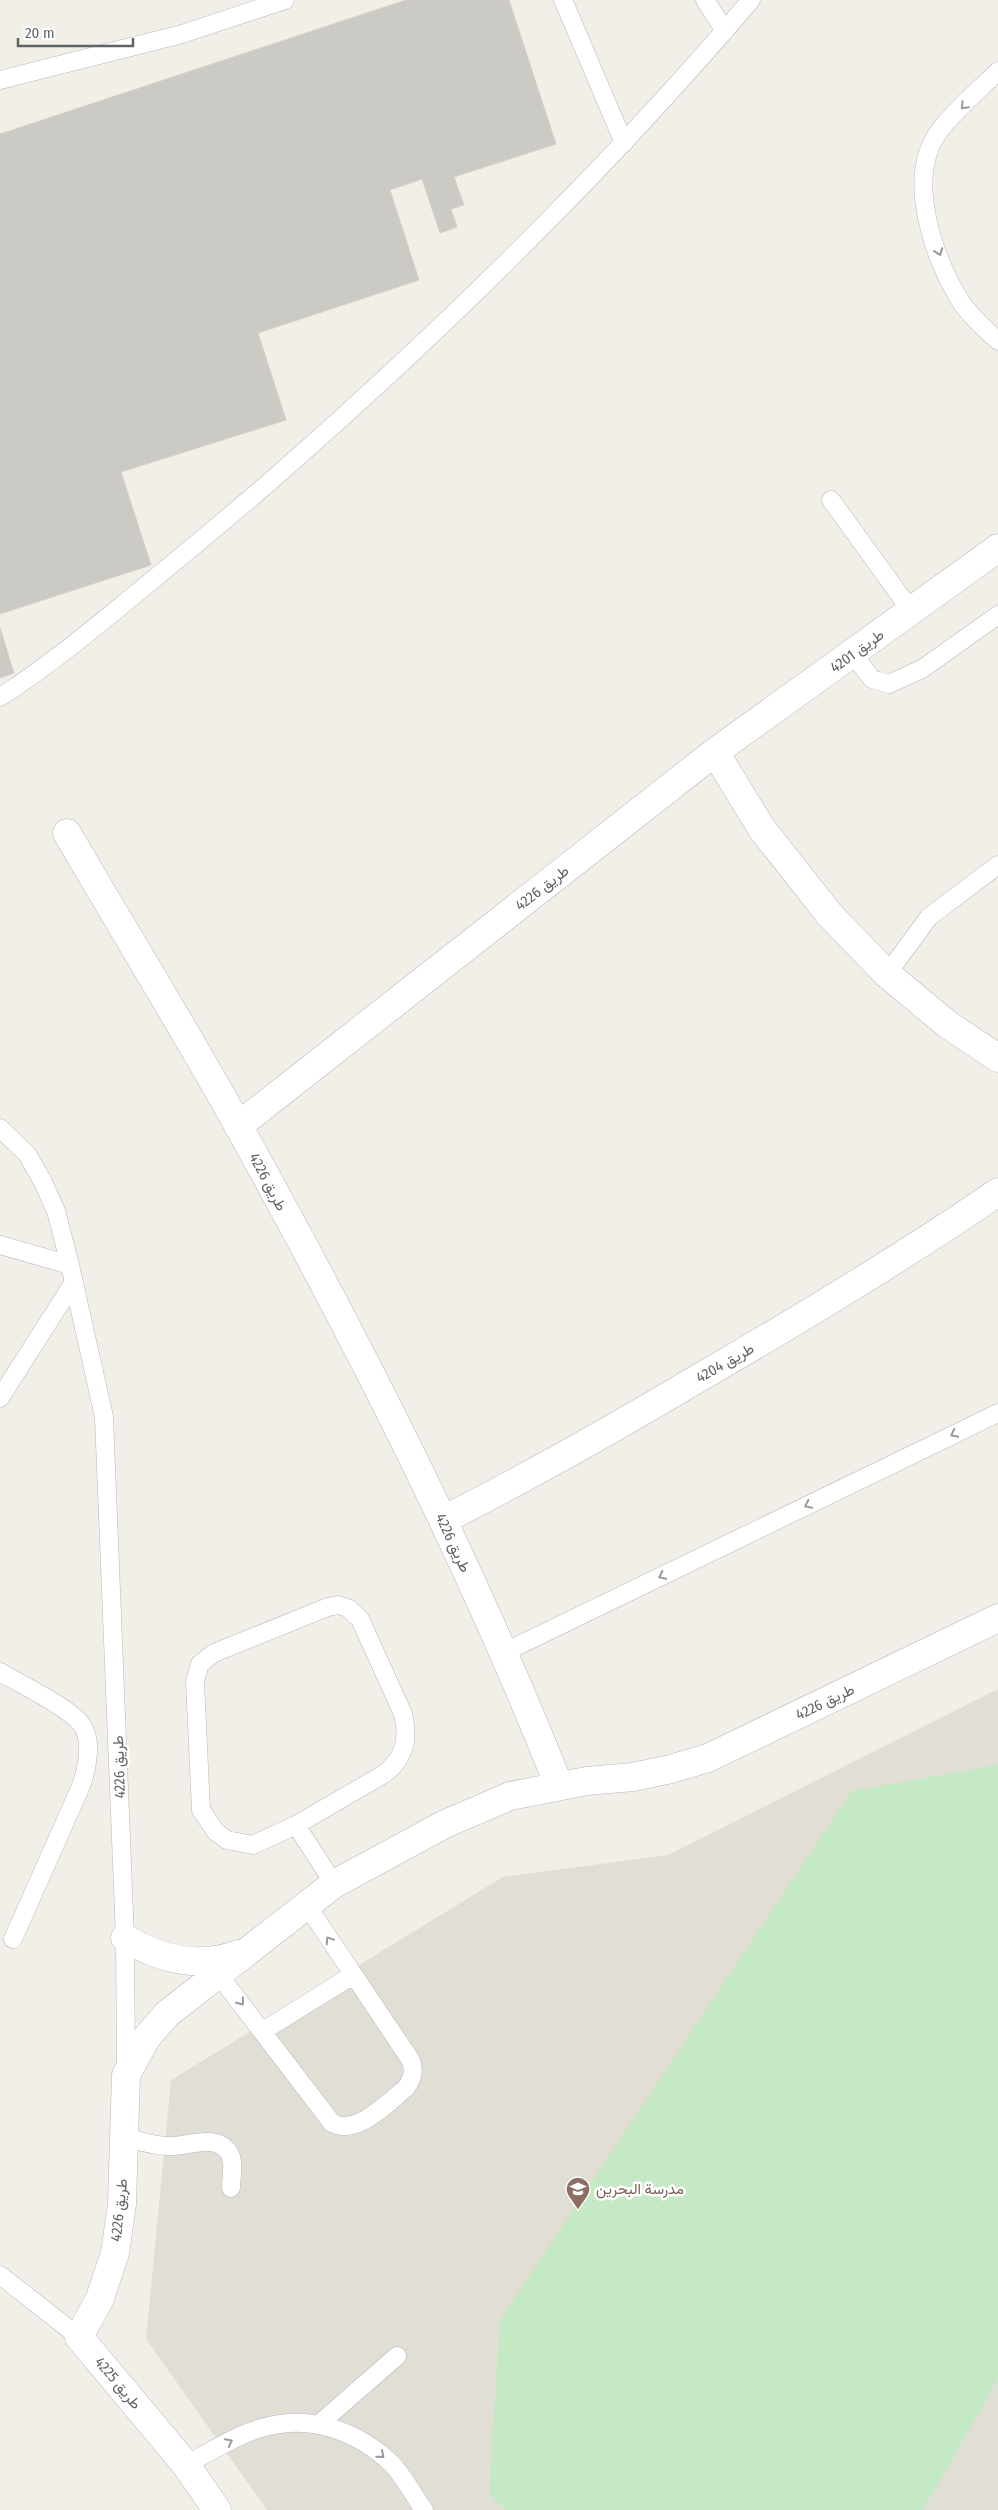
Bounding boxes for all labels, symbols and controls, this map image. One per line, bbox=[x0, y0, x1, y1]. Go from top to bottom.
scale bar bbox=[18, 15, 132, 47]
text: 20 m bbox=[25, 24, 55, 42]
one-way arrow bbox=[961, 100, 970, 109]
one-way arrow bbox=[933, 248, 943, 256]
street label: طريق 4201 bbox=[827, 625, 888, 677]
street label: طريق 4226 bbox=[512, 861, 573, 915]
street label: طريق 4226 bbox=[244, 1150, 291, 1215]
street label: طريق 4204 bbox=[693, 1339, 758, 1388]
one-way arrow bbox=[950, 1428, 959, 1439]
one-way arrow bbox=[804, 1499, 813, 1509]
street label: طريق 4226 bbox=[431, 1511, 475, 1576]
one-way arrow bbox=[658, 1570, 667, 1580]
street label: طريق 4226 bbox=[793, 1680, 858, 1725]
street label: طريق 4226 bbox=[109, 1735, 130, 1799]
one-way arrow bbox=[326, 1936, 335, 1946]
one-way arrow bbox=[235, 1996, 243, 2005]
school or university icon: مدرسة البحرين bbox=[565, 2176, 591, 2210]
street label: طريق 4226 bbox=[107, 2177, 132, 2242]
place label: مدرسة البحرين bbox=[596, 2180, 684, 2199]
street label: طريق 4225 bbox=[90, 2353, 145, 2414]
one-way arrow bbox=[224, 2438, 233, 2448]
one-way arrow bbox=[375, 2449, 384, 2458]

